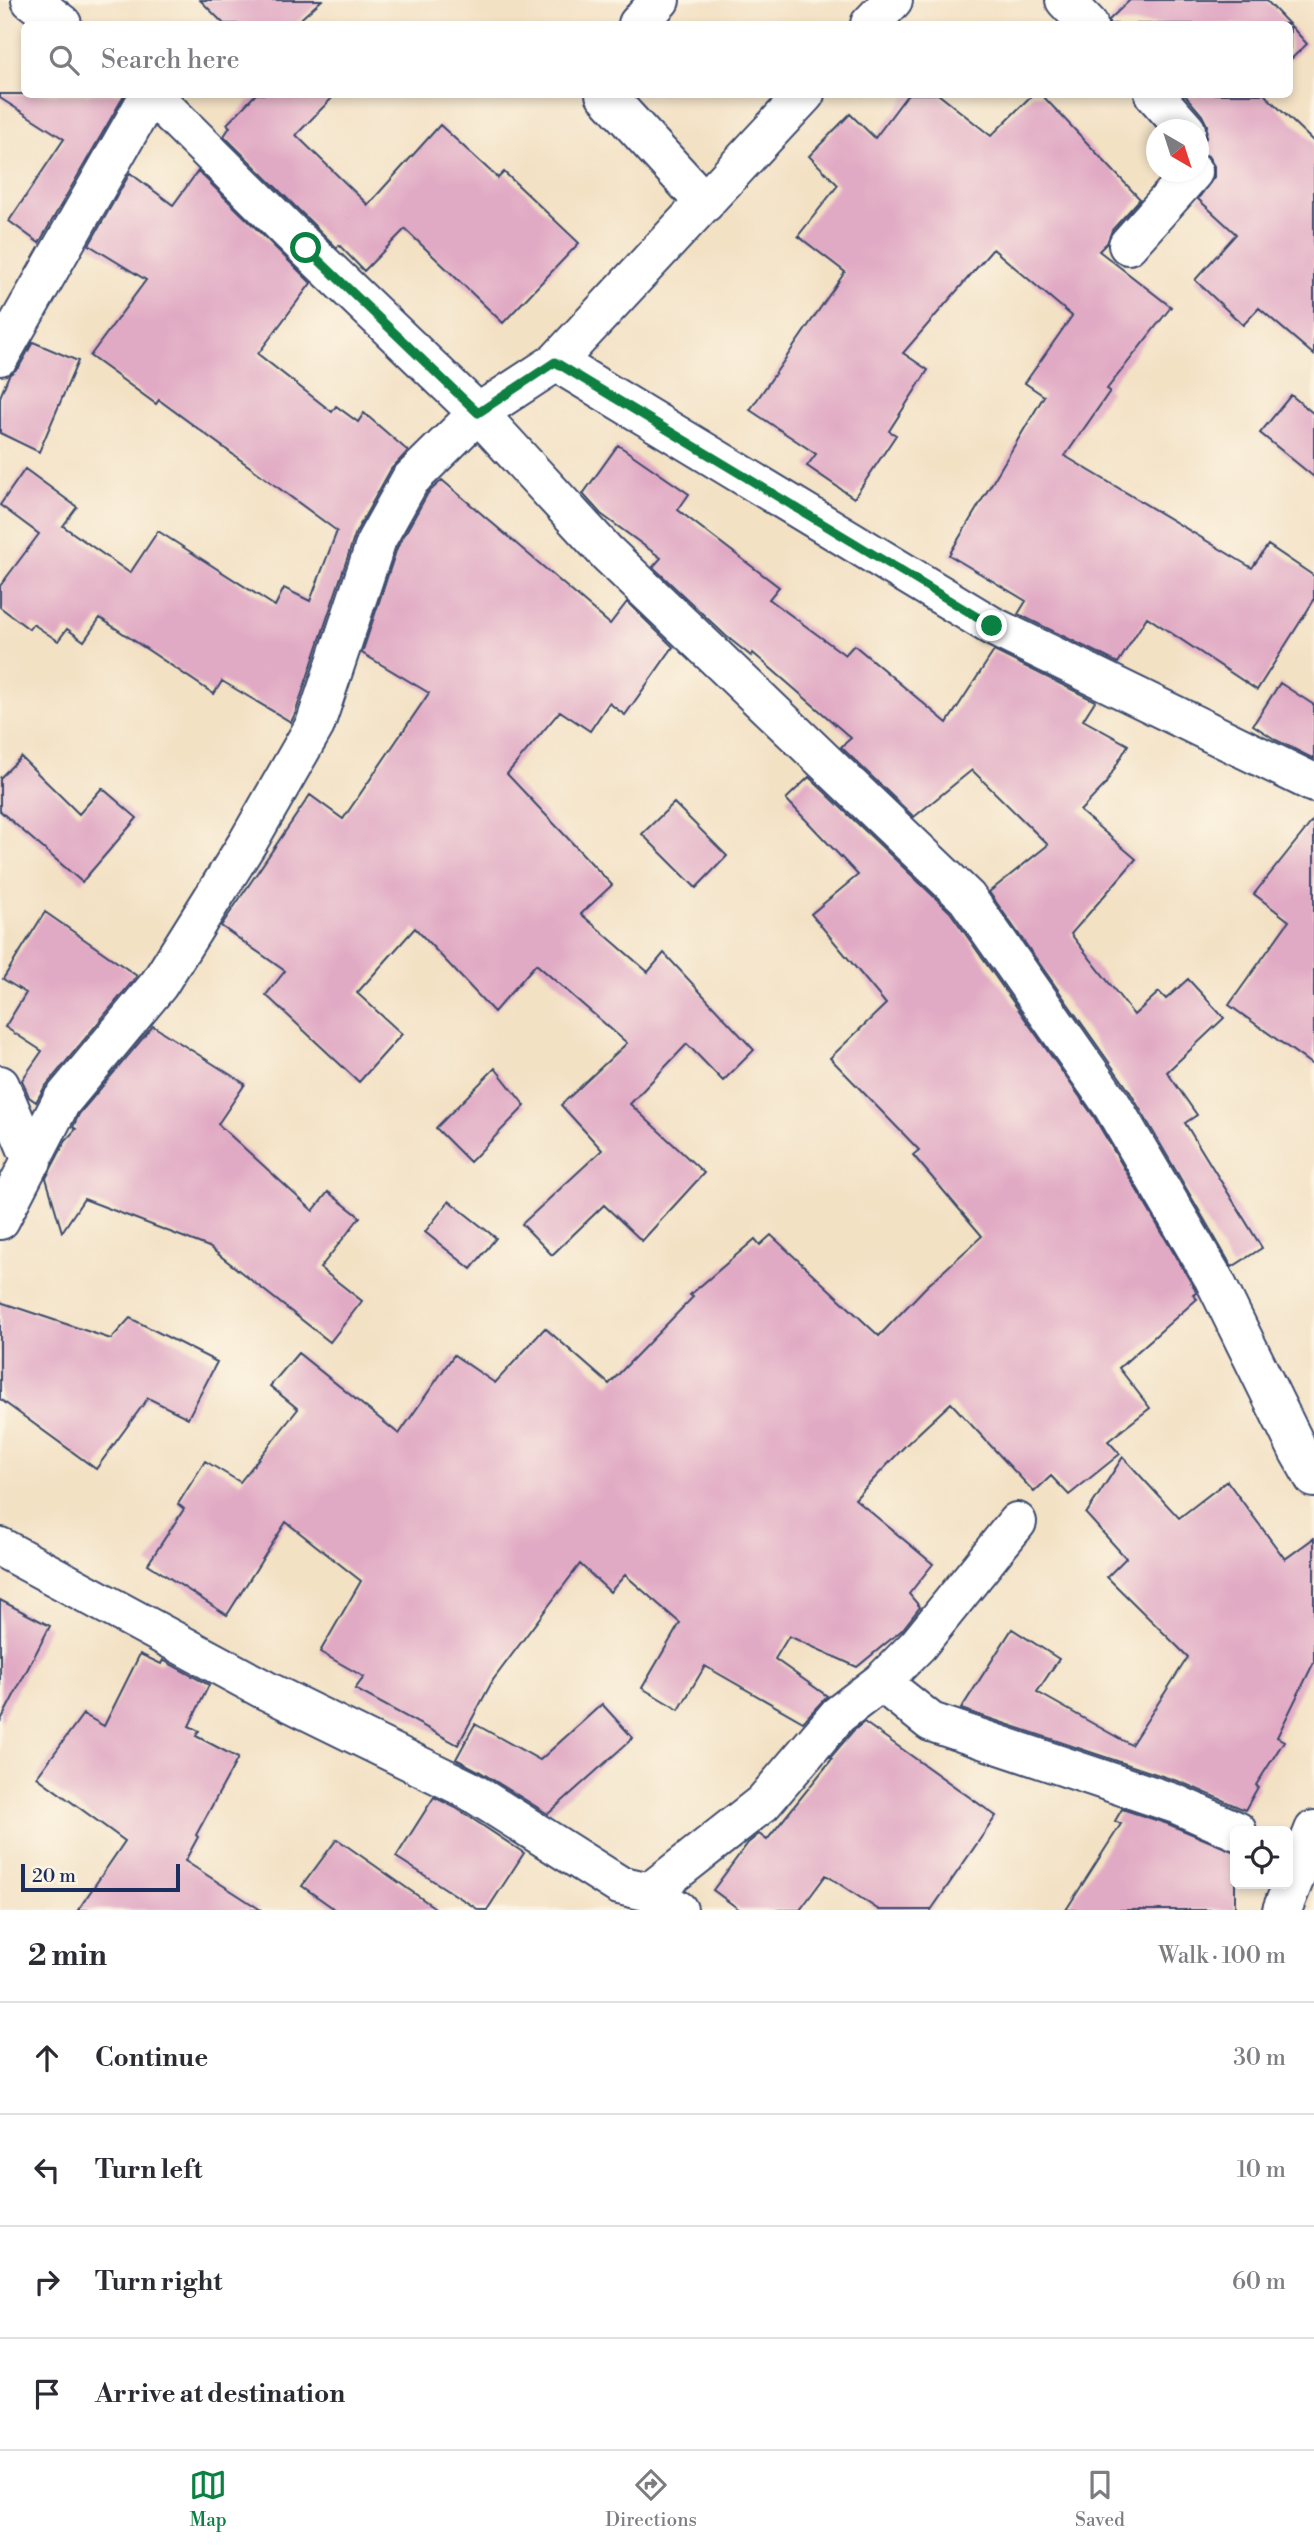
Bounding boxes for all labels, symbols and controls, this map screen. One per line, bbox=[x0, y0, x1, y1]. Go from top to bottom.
search box bbox=[21, 21, 1293, 98]
icon: search bbox=[45, 41, 83, 79]
text: Search here bbox=[101, 44, 240, 76]
north arrow bbox=[1146, 119, 1209, 182]
route start bbox=[290, 232, 321, 263]
route end bbox=[976, 610, 1007, 641]
map controls bbox=[1230, 1826, 1293, 1889]
button: locate bbox=[1230, 1826, 1293, 1889]
scale bar bbox=[21, 1861, 180, 1893]
text: 20 m bbox=[32, 1864, 76, 1888]
text: 2 min bbox=[28, 1937, 107, 1975]
text: Walk · 100 m bbox=[1158, 1942, 1286, 1970]
icon: ahead bbox=[28, 2039, 66, 2077]
text: Continue bbox=[95, 2042, 208, 2074]
text: 30 m bbox=[1233, 2044, 1286, 2072]
icon: left bbox=[28, 2151, 66, 2189]
text: Turn left bbox=[95, 2154, 203, 2186]
text: 10 m bbox=[1237, 2156, 1286, 2184]
icon: right bbox=[28, 2263, 66, 2301]
text: Turn right bbox=[95, 2266, 223, 2298]
text: 60 m bbox=[1232, 2268, 1286, 2296]
icon: arrive bbox=[28, 2375, 66, 2413]
text: Arrive at destination bbox=[95, 2378, 345, 2410]
tab: Map bbox=[189, 2466, 227, 2532]
tab: Directions bbox=[605, 2466, 697, 2532]
tab: Saved bbox=[1075, 2466, 1125, 2532]

